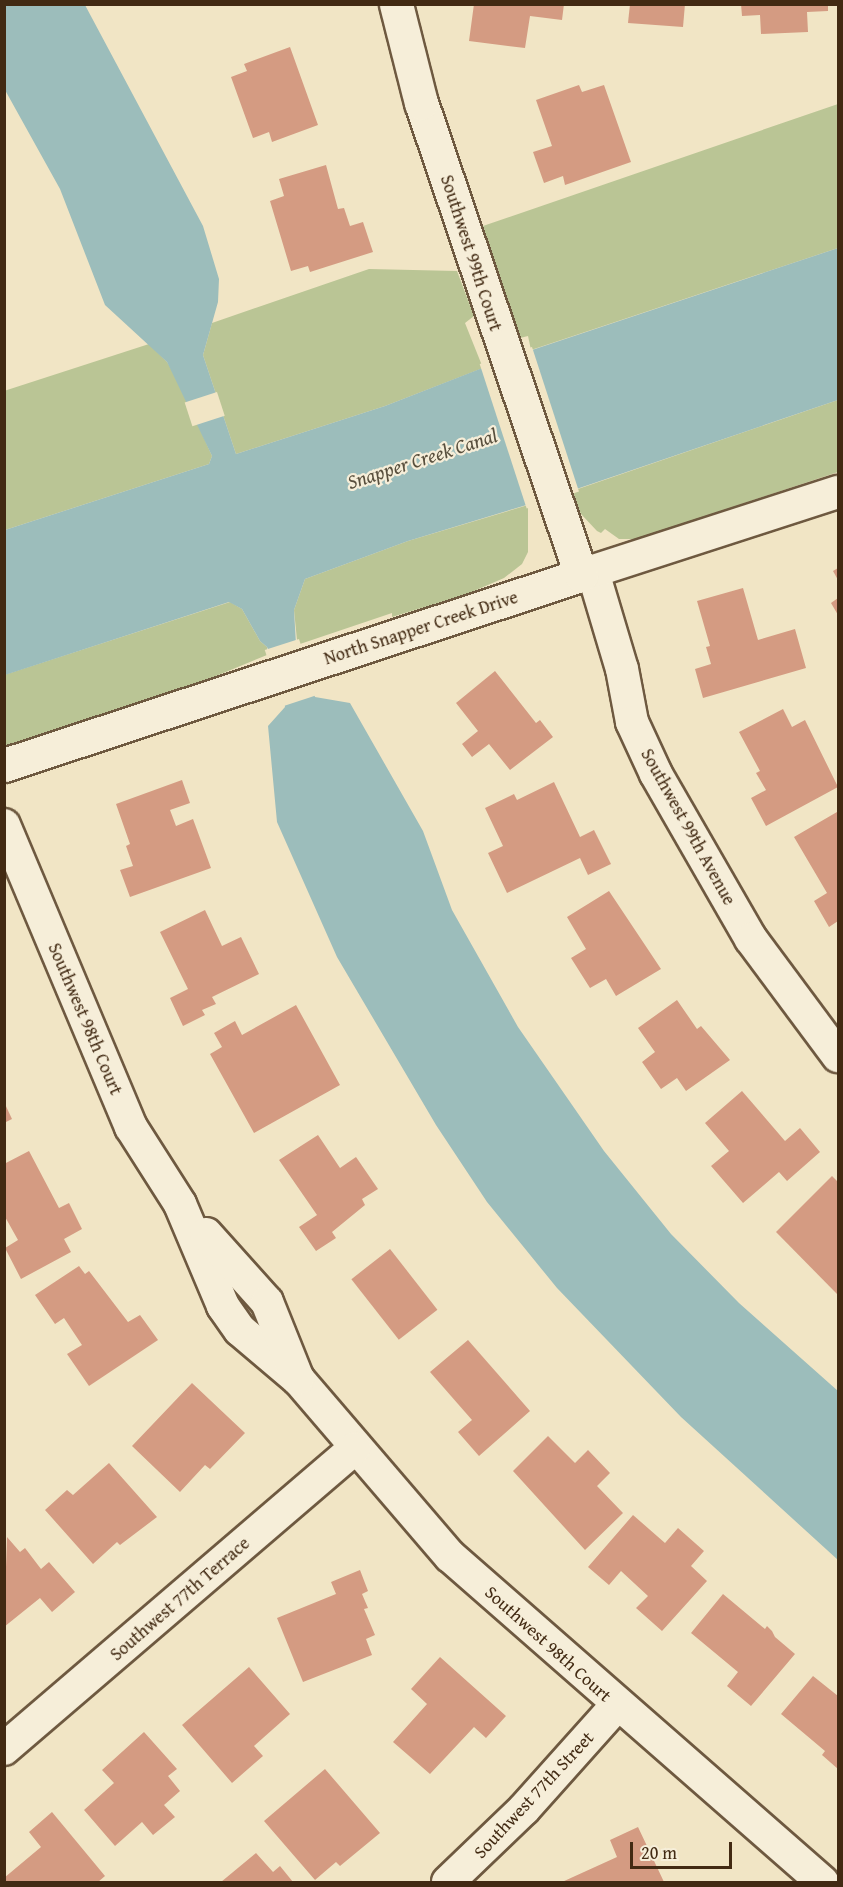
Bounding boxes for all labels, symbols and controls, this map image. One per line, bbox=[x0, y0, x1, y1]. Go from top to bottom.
street label: Southwest 99th Court bbox=[436, 172, 506, 334]
water label: Snapper Creek Canal bbox=[344, 422, 500, 494]
street label: North Snapper Creek Drive bbox=[321, 586, 521, 670]
street label: Southwest 99th Avenue bbox=[636, 745, 740, 909]
street label: Southwest 98th Court bbox=[43, 940, 127, 1098]
street label: Southwest 77th Terrace bbox=[106, 1533, 254, 1665]
street label: Southwest 98th Court bbox=[480, 1582, 616, 1706]
street label: Southwest 77th Street bbox=[470, 1727, 598, 1863]
scale bar bbox=[633, 1830, 735, 1868]
text: 20 m bbox=[641, 1839, 677, 1866]

